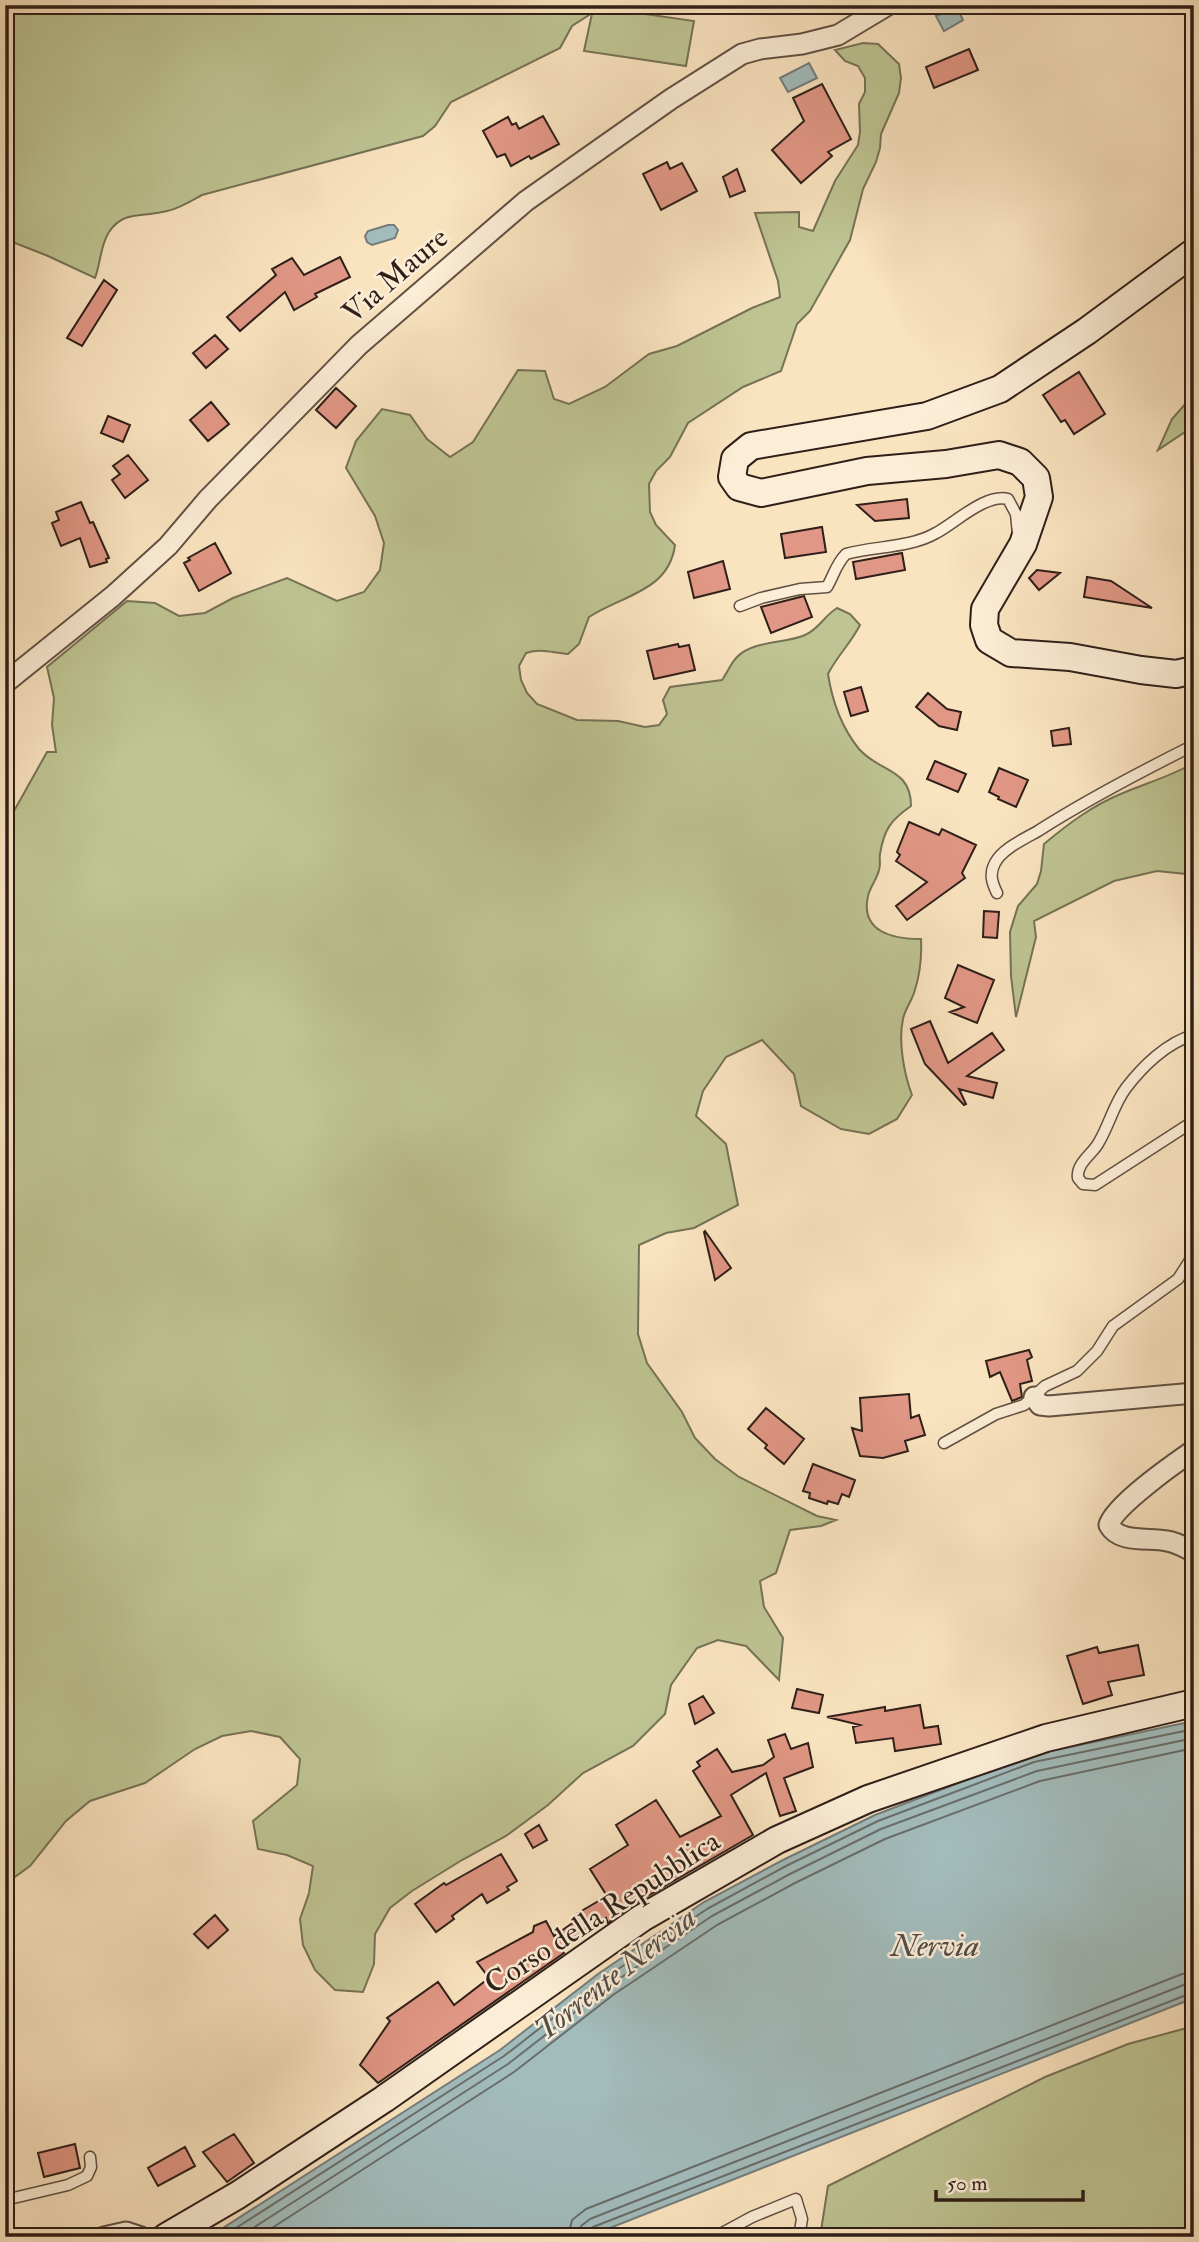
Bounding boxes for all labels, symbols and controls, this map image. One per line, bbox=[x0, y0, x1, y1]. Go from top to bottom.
street label: Via Maure bbox=[335, 219, 456, 331]
street label: Corso della Repubblica bbox=[478, 1822, 728, 2002]
water label: Torrente Nervia bbox=[527, 1898, 705, 2049]
water label: Nervia bbox=[889, 1926, 979, 1966]
scale bar bbox=[936, 2158, 1084, 2202]
text: 50 m bbox=[947, 2170, 988, 2197]

